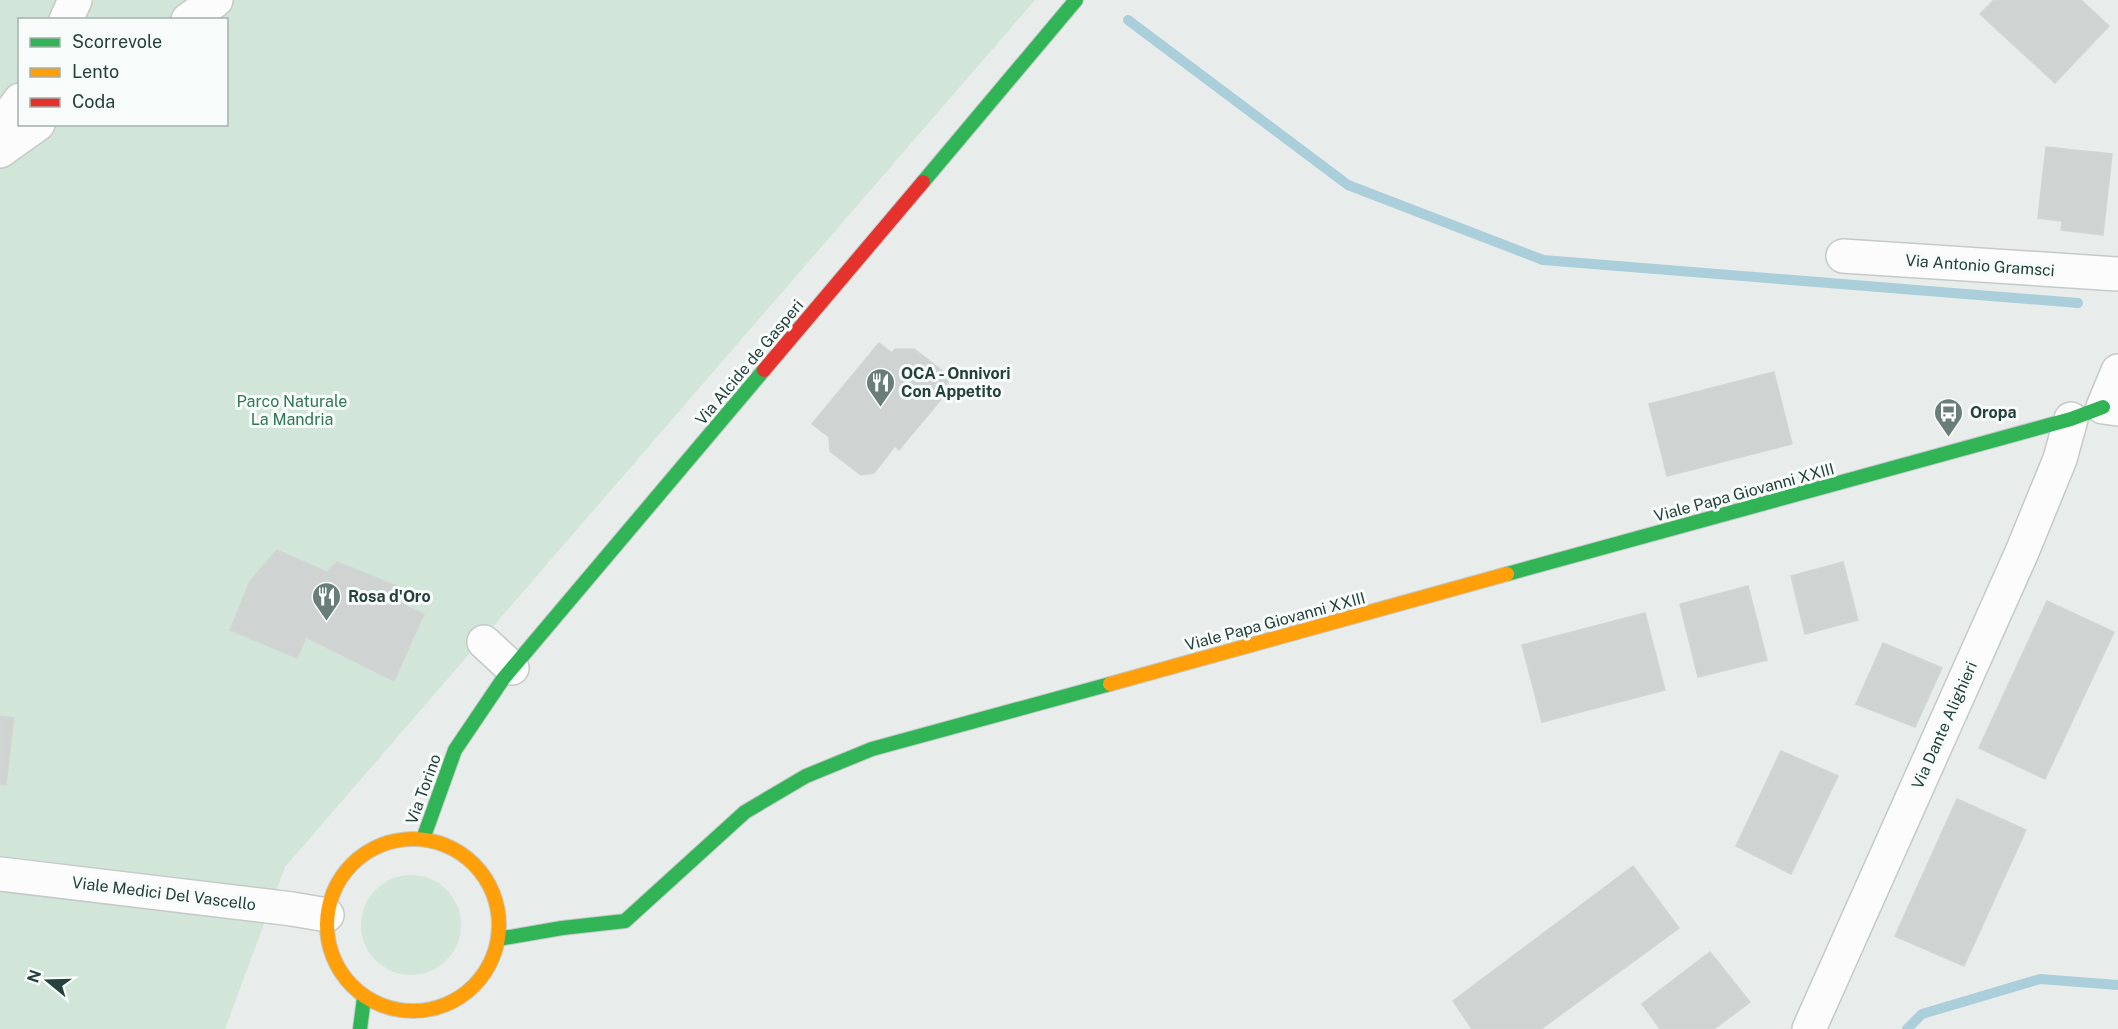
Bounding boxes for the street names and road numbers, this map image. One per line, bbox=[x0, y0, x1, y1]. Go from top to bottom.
street label: Via Antonio Gramsci bbox=[1905, 251, 2055, 280]
street label: Via Alcide de Gasperi bbox=[691, 296, 807, 429]
street label: Viale Papa Giovanni XXIII bbox=[1652, 459, 1836, 526]
street label: Viale Papa Giovanni XXIII bbox=[1183, 588, 1367, 655]
street label: Via Dante Alighieri bbox=[1908, 658, 1981, 792]
street label: Via Torino bbox=[402, 751, 445, 827]
street label: Viale Medici Del Vascello bbox=[71, 873, 257, 914]

